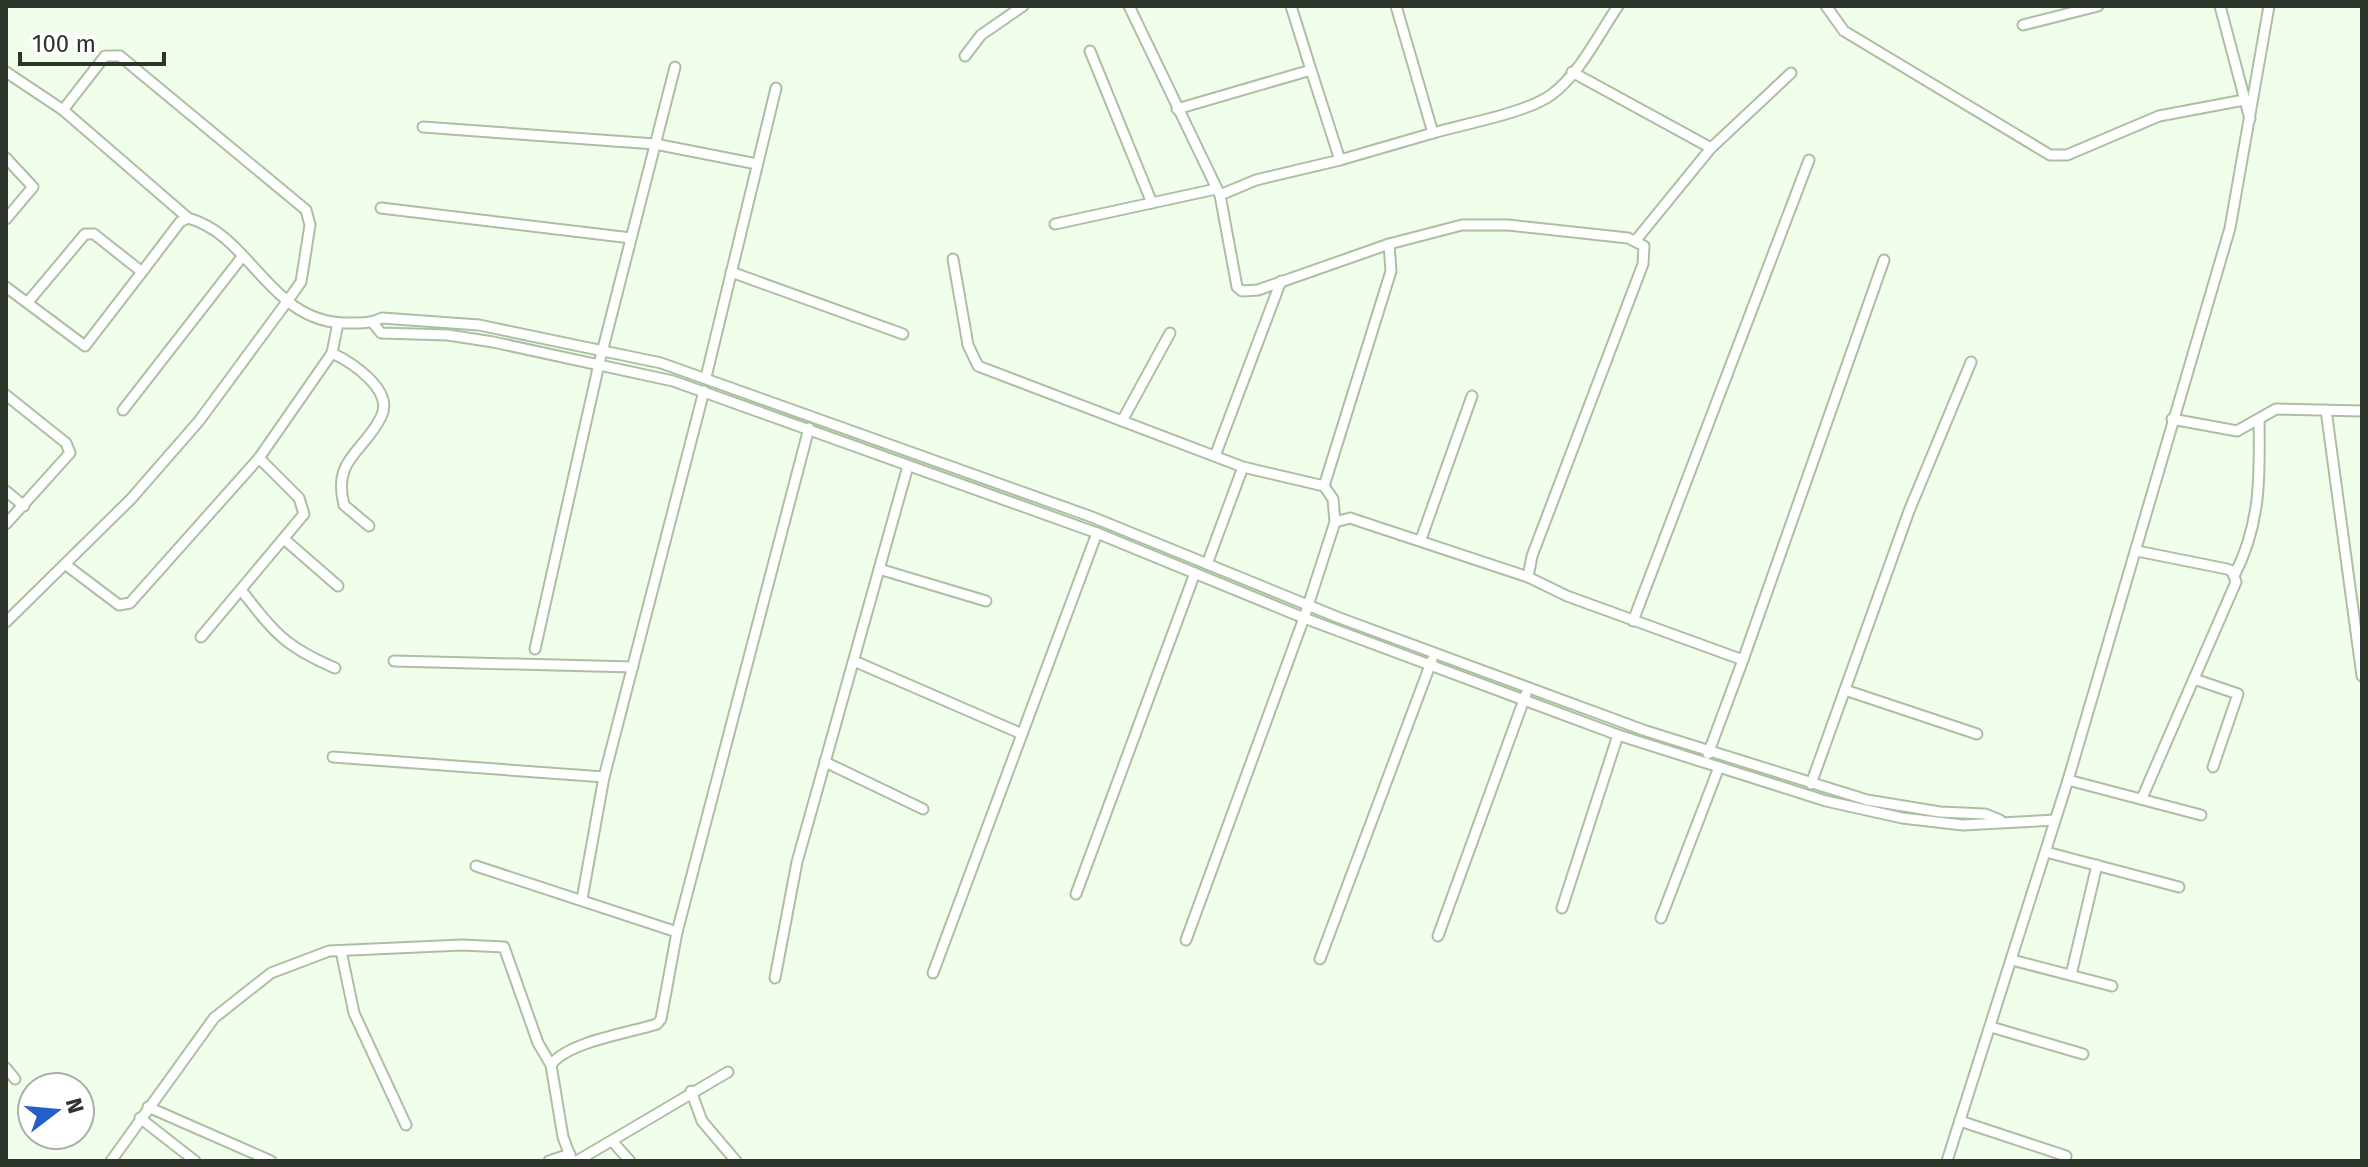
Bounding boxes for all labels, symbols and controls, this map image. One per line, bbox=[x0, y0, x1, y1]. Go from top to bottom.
scale bar bbox=[20, 16, 164, 66]
text: 100 m bbox=[32, 30, 96, 58]
north arrow bbox=[16, 1071, 96, 1151]
text: N bbox=[60, 1095, 90, 1116]

